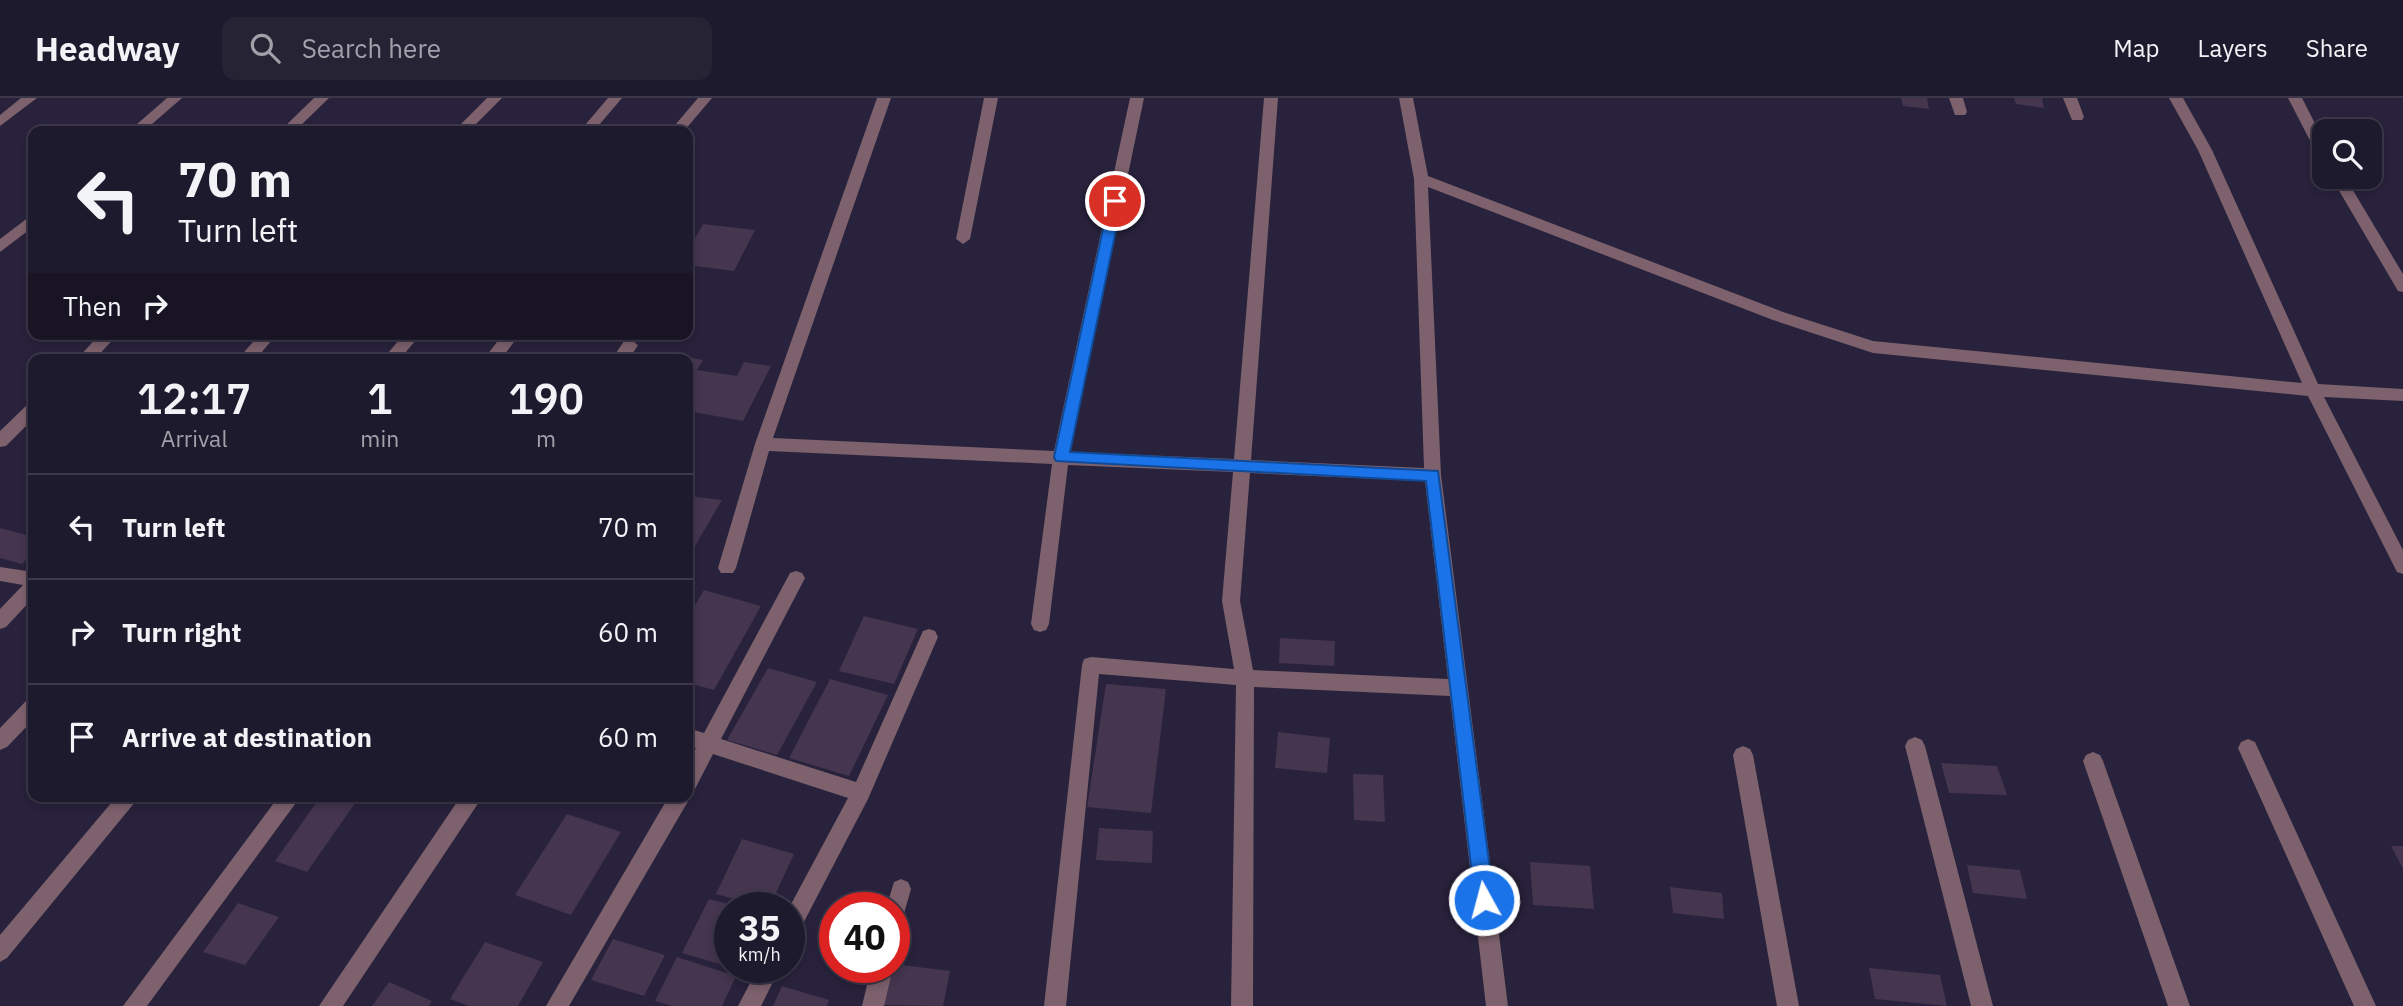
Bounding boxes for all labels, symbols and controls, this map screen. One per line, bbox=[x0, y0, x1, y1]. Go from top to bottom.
search box bbox=[222, 17, 712, 80]
text: Headway bbox=[35, 27, 180, 70]
icon: search bbox=[246, 29, 284, 67]
text: Search here bbox=[302, 31, 441, 65]
text: Map bbox=[2113, 32, 2160, 64]
text: Layers bbox=[2198, 32, 2268, 64]
text: Share bbox=[2306, 32, 2368, 64]
map controls bbox=[2312, 119, 2382, 189]
button: search bbox=[2312, 119, 2382, 189]
text: 70 m bbox=[178, 147, 292, 210]
icon: left bbox=[63, 154, 154, 245]
pin bbox=[1085, 171, 1145, 231]
icon: arrive bbox=[1096, 182, 1134, 220]
text: Turn left bbox=[178, 209, 298, 251]
icon: right bbox=[136, 287, 174, 325]
text: Then bbox=[63, 289, 122, 323]
text: 12:17 bbox=[137, 371, 251, 426]
text: 1 bbox=[367, 371, 392, 426]
text: 190 bbox=[508, 371, 584, 426]
text: Arrival bbox=[161, 423, 228, 453]
text: min bbox=[360, 423, 399, 453]
text: m bbox=[536, 423, 556, 453]
icon: left bbox=[63, 508, 101, 546]
text: Turn left bbox=[122, 510, 225, 544]
text: 70 m bbox=[598, 510, 658, 544]
icon: right bbox=[63, 613, 101, 651]
text: Turn right bbox=[122, 615, 241, 649]
text: 60 m bbox=[598, 615, 658, 649]
icon: arrive bbox=[63, 718, 101, 756]
text: Arrive at destination bbox=[122, 720, 372, 754]
text: 60 m bbox=[598, 720, 658, 754]
position arrow bbox=[1447, 863, 1521, 937]
speed limit sign: 40 bbox=[819, 892, 910, 983]
text: 35 bbox=[738, 905, 781, 951]
text: km/h bbox=[738, 943, 781, 966]

